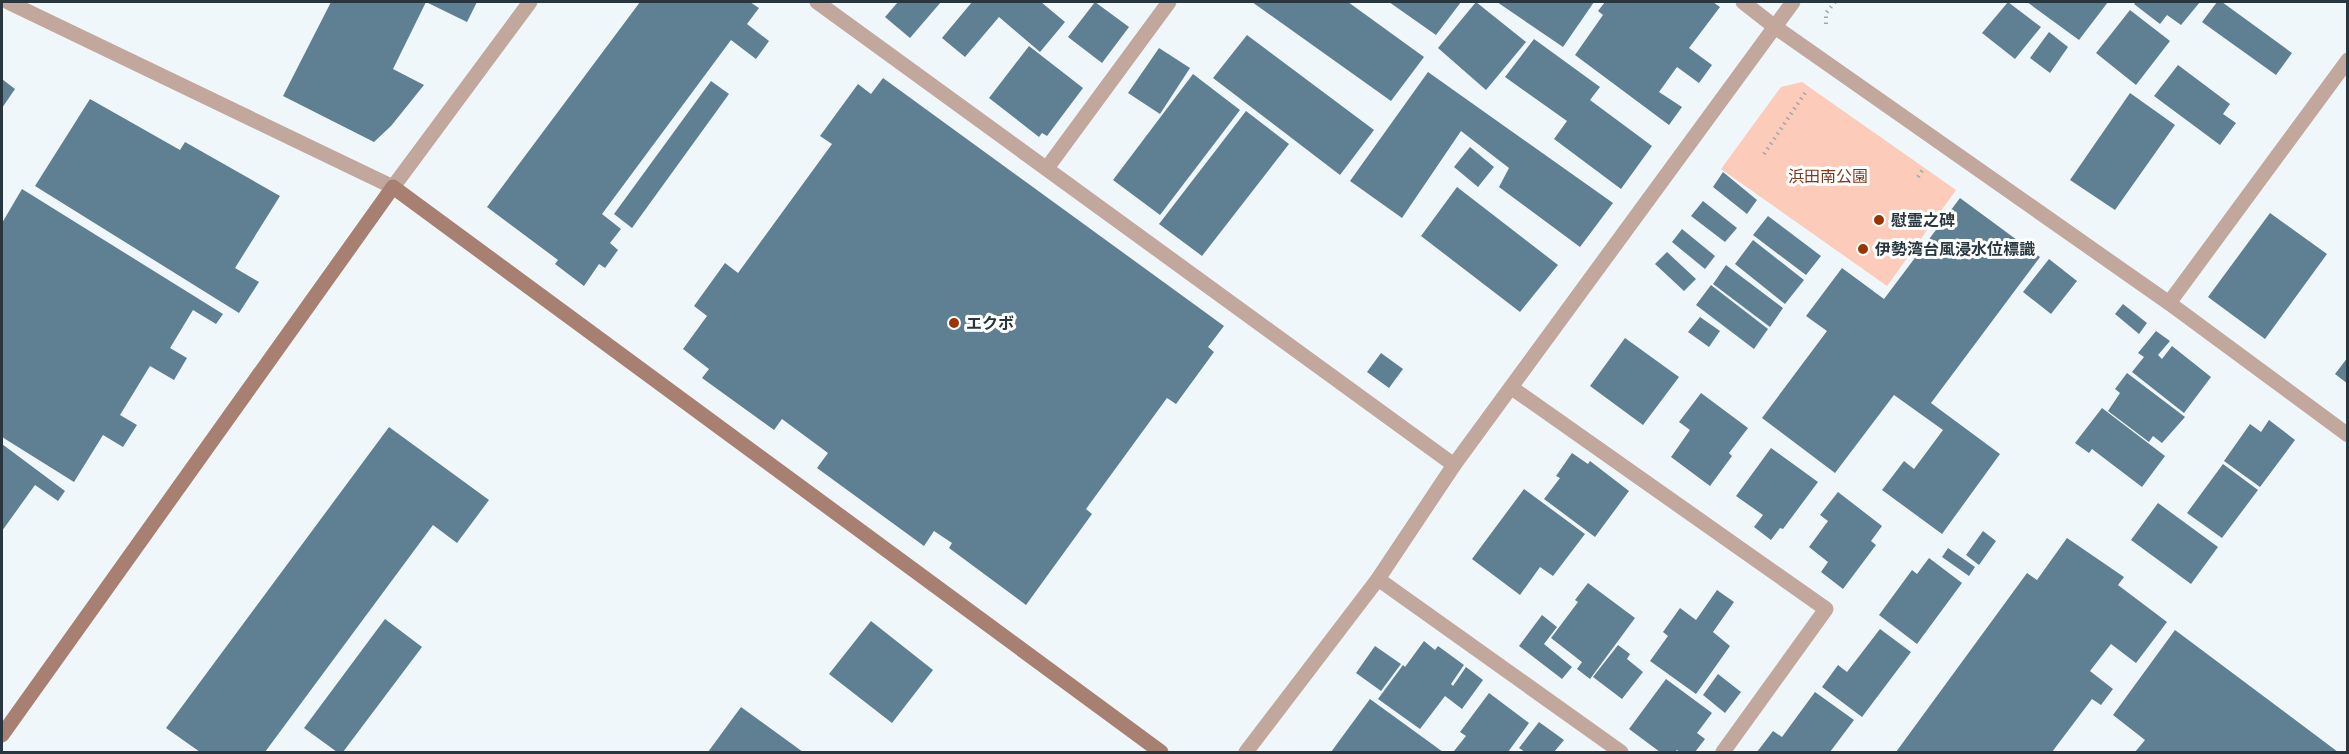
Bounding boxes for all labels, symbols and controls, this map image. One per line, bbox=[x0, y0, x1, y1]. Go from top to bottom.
park label: 浜田南公園 bbox=[1788, 167, 1868, 186]
place label: 慰霊之碑 bbox=[1891, 211, 1955, 230]
marker: 慰霊之碑 bbox=[1872, 213, 1886, 227]
place label: 伊勢湾台風浸水位標識 bbox=[1874, 240, 2035, 259]
marker: 伊勢湾台風浸水位標識 bbox=[1856, 242, 1870, 256]
place label: エクボ bbox=[966, 314, 1014, 333]
marker: エクボ bbox=[947, 316, 961, 330]

